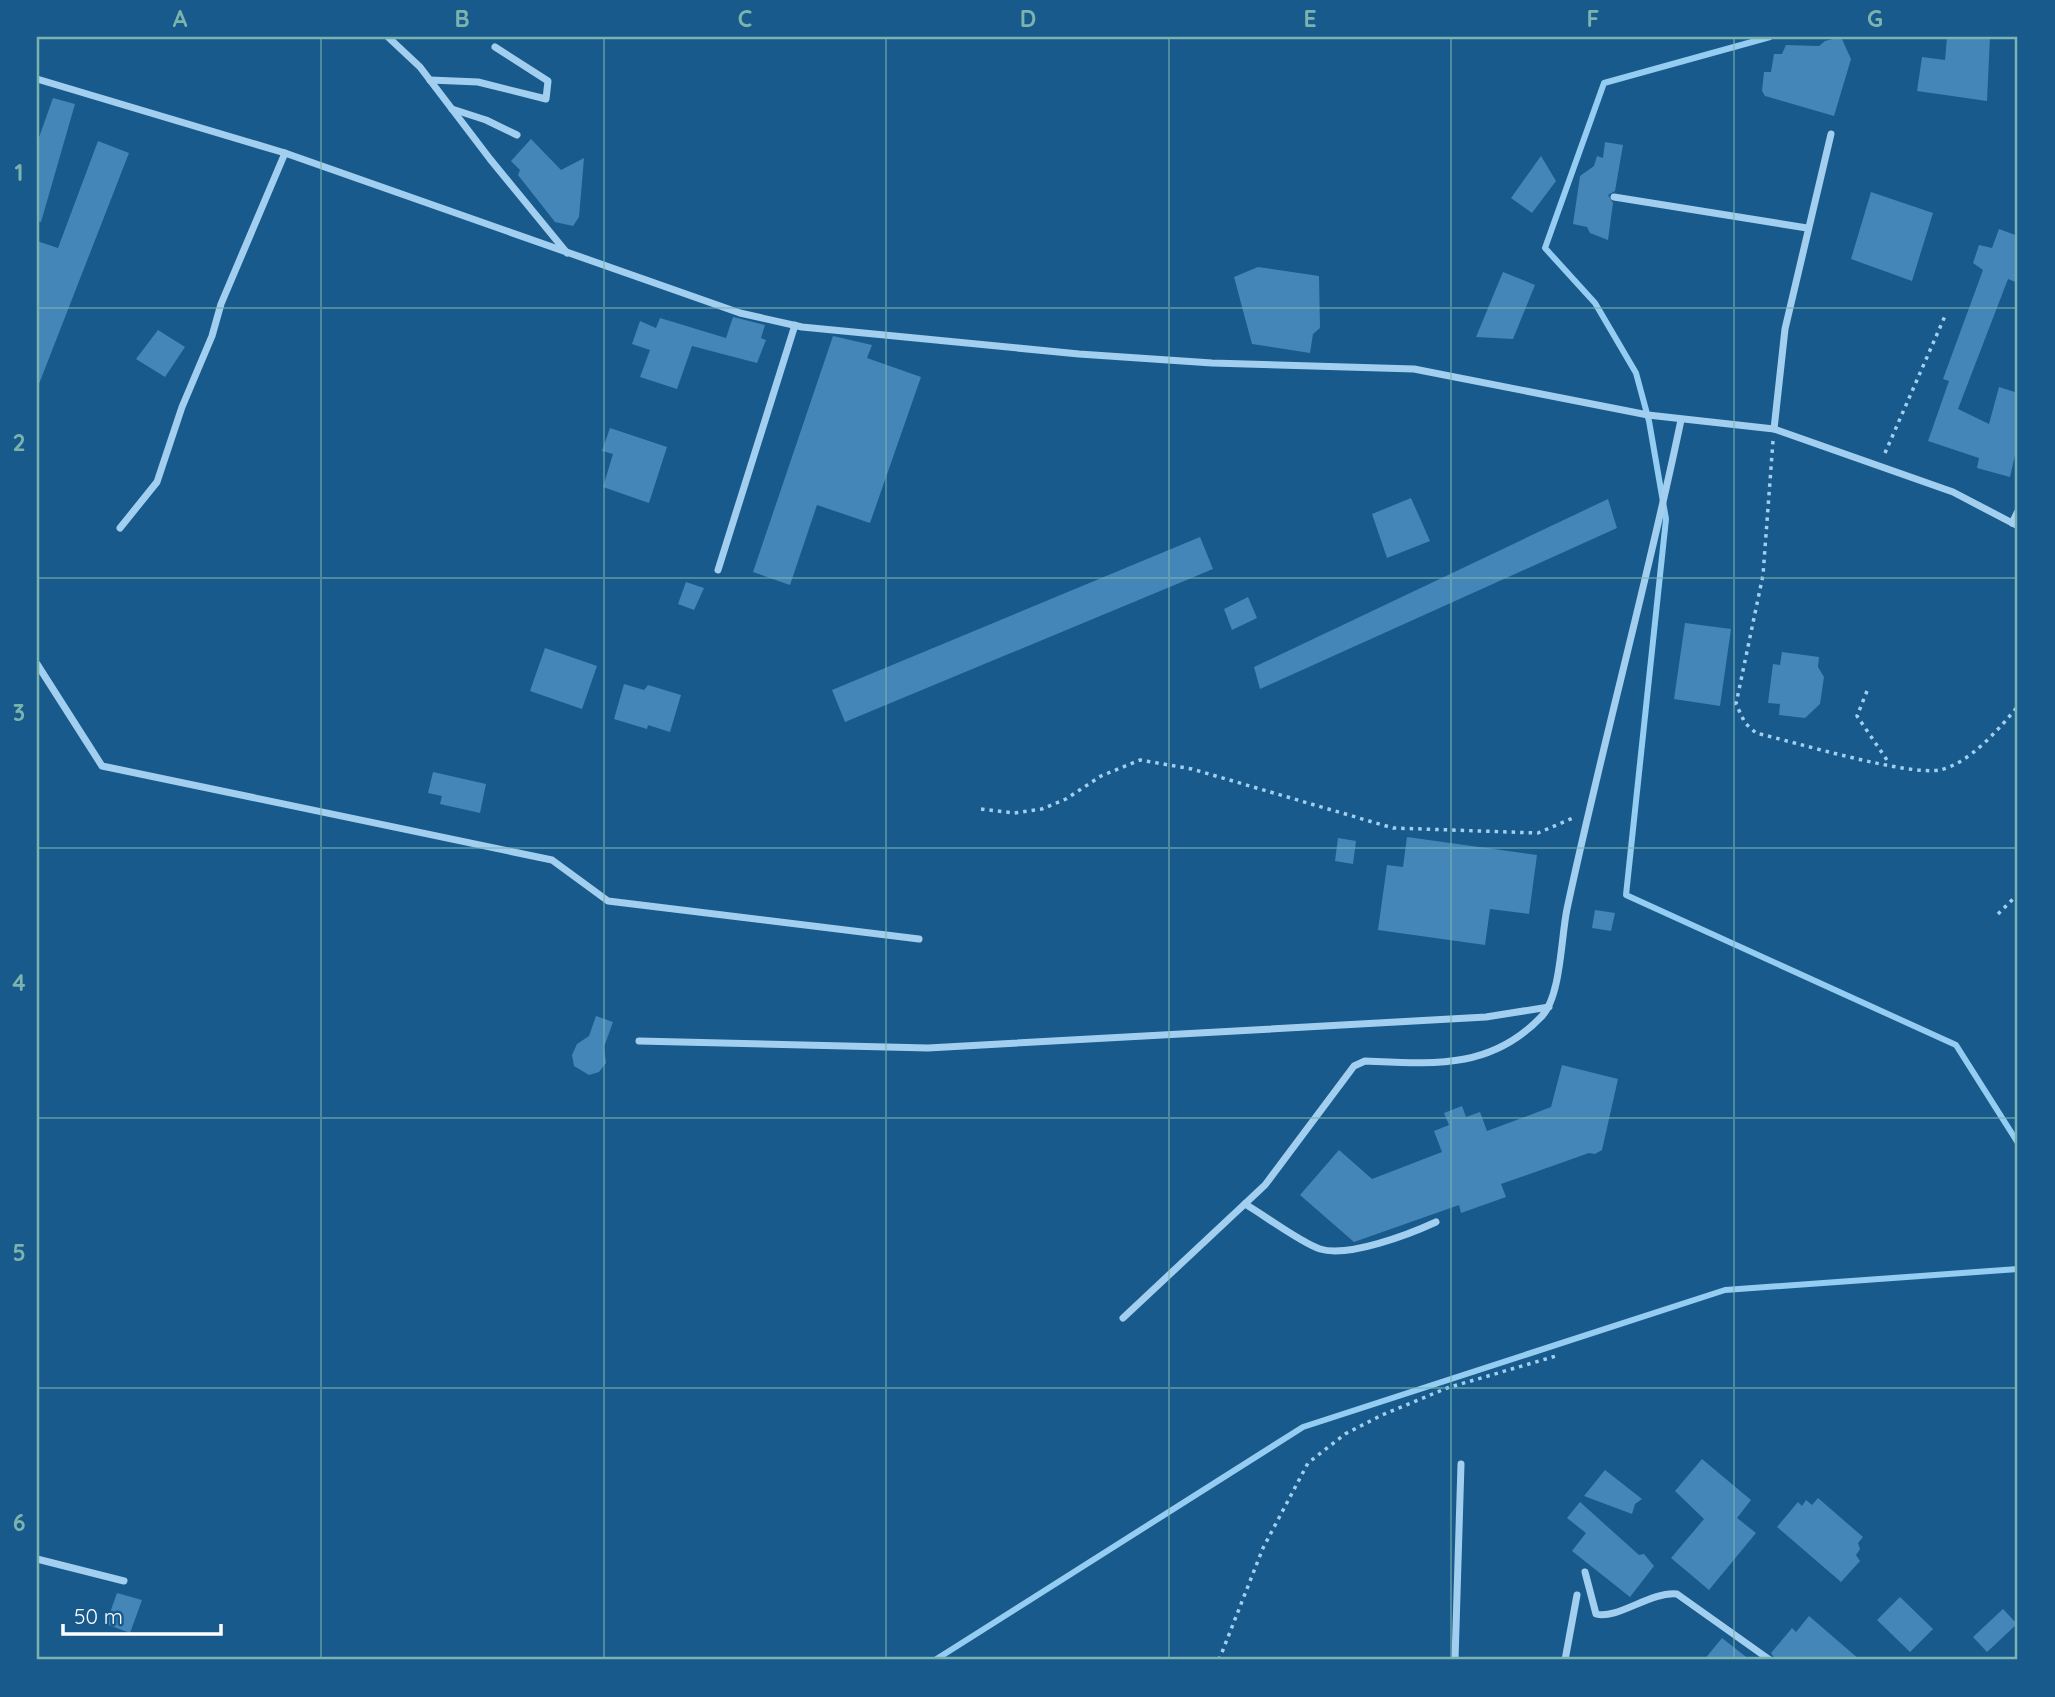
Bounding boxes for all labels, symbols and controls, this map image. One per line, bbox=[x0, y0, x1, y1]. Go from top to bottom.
text: A bbox=[173, 4, 188, 33]
text: B bbox=[454, 4, 470, 33]
text: C bbox=[738, 4, 752, 33]
text: D bbox=[1020, 4, 1036, 33]
text: E bbox=[1303, 4, 1317, 33]
text: F bbox=[1587, 4, 1599, 33]
text: G bbox=[1867, 4, 1883, 33]
text: 1 bbox=[15, 158, 23, 187]
text: 2 bbox=[12, 428, 26, 457]
text: 3 bbox=[13, 698, 25, 727]
text: 4 bbox=[12, 968, 26, 997]
text: 5 bbox=[12, 1238, 26, 1267]
text: 6 bbox=[13, 1508, 25, 1537]
scale bar bbox=[63, 1592, 220, 1636]
text: 50 m bbox=[74, 1603, 123, 1629]

